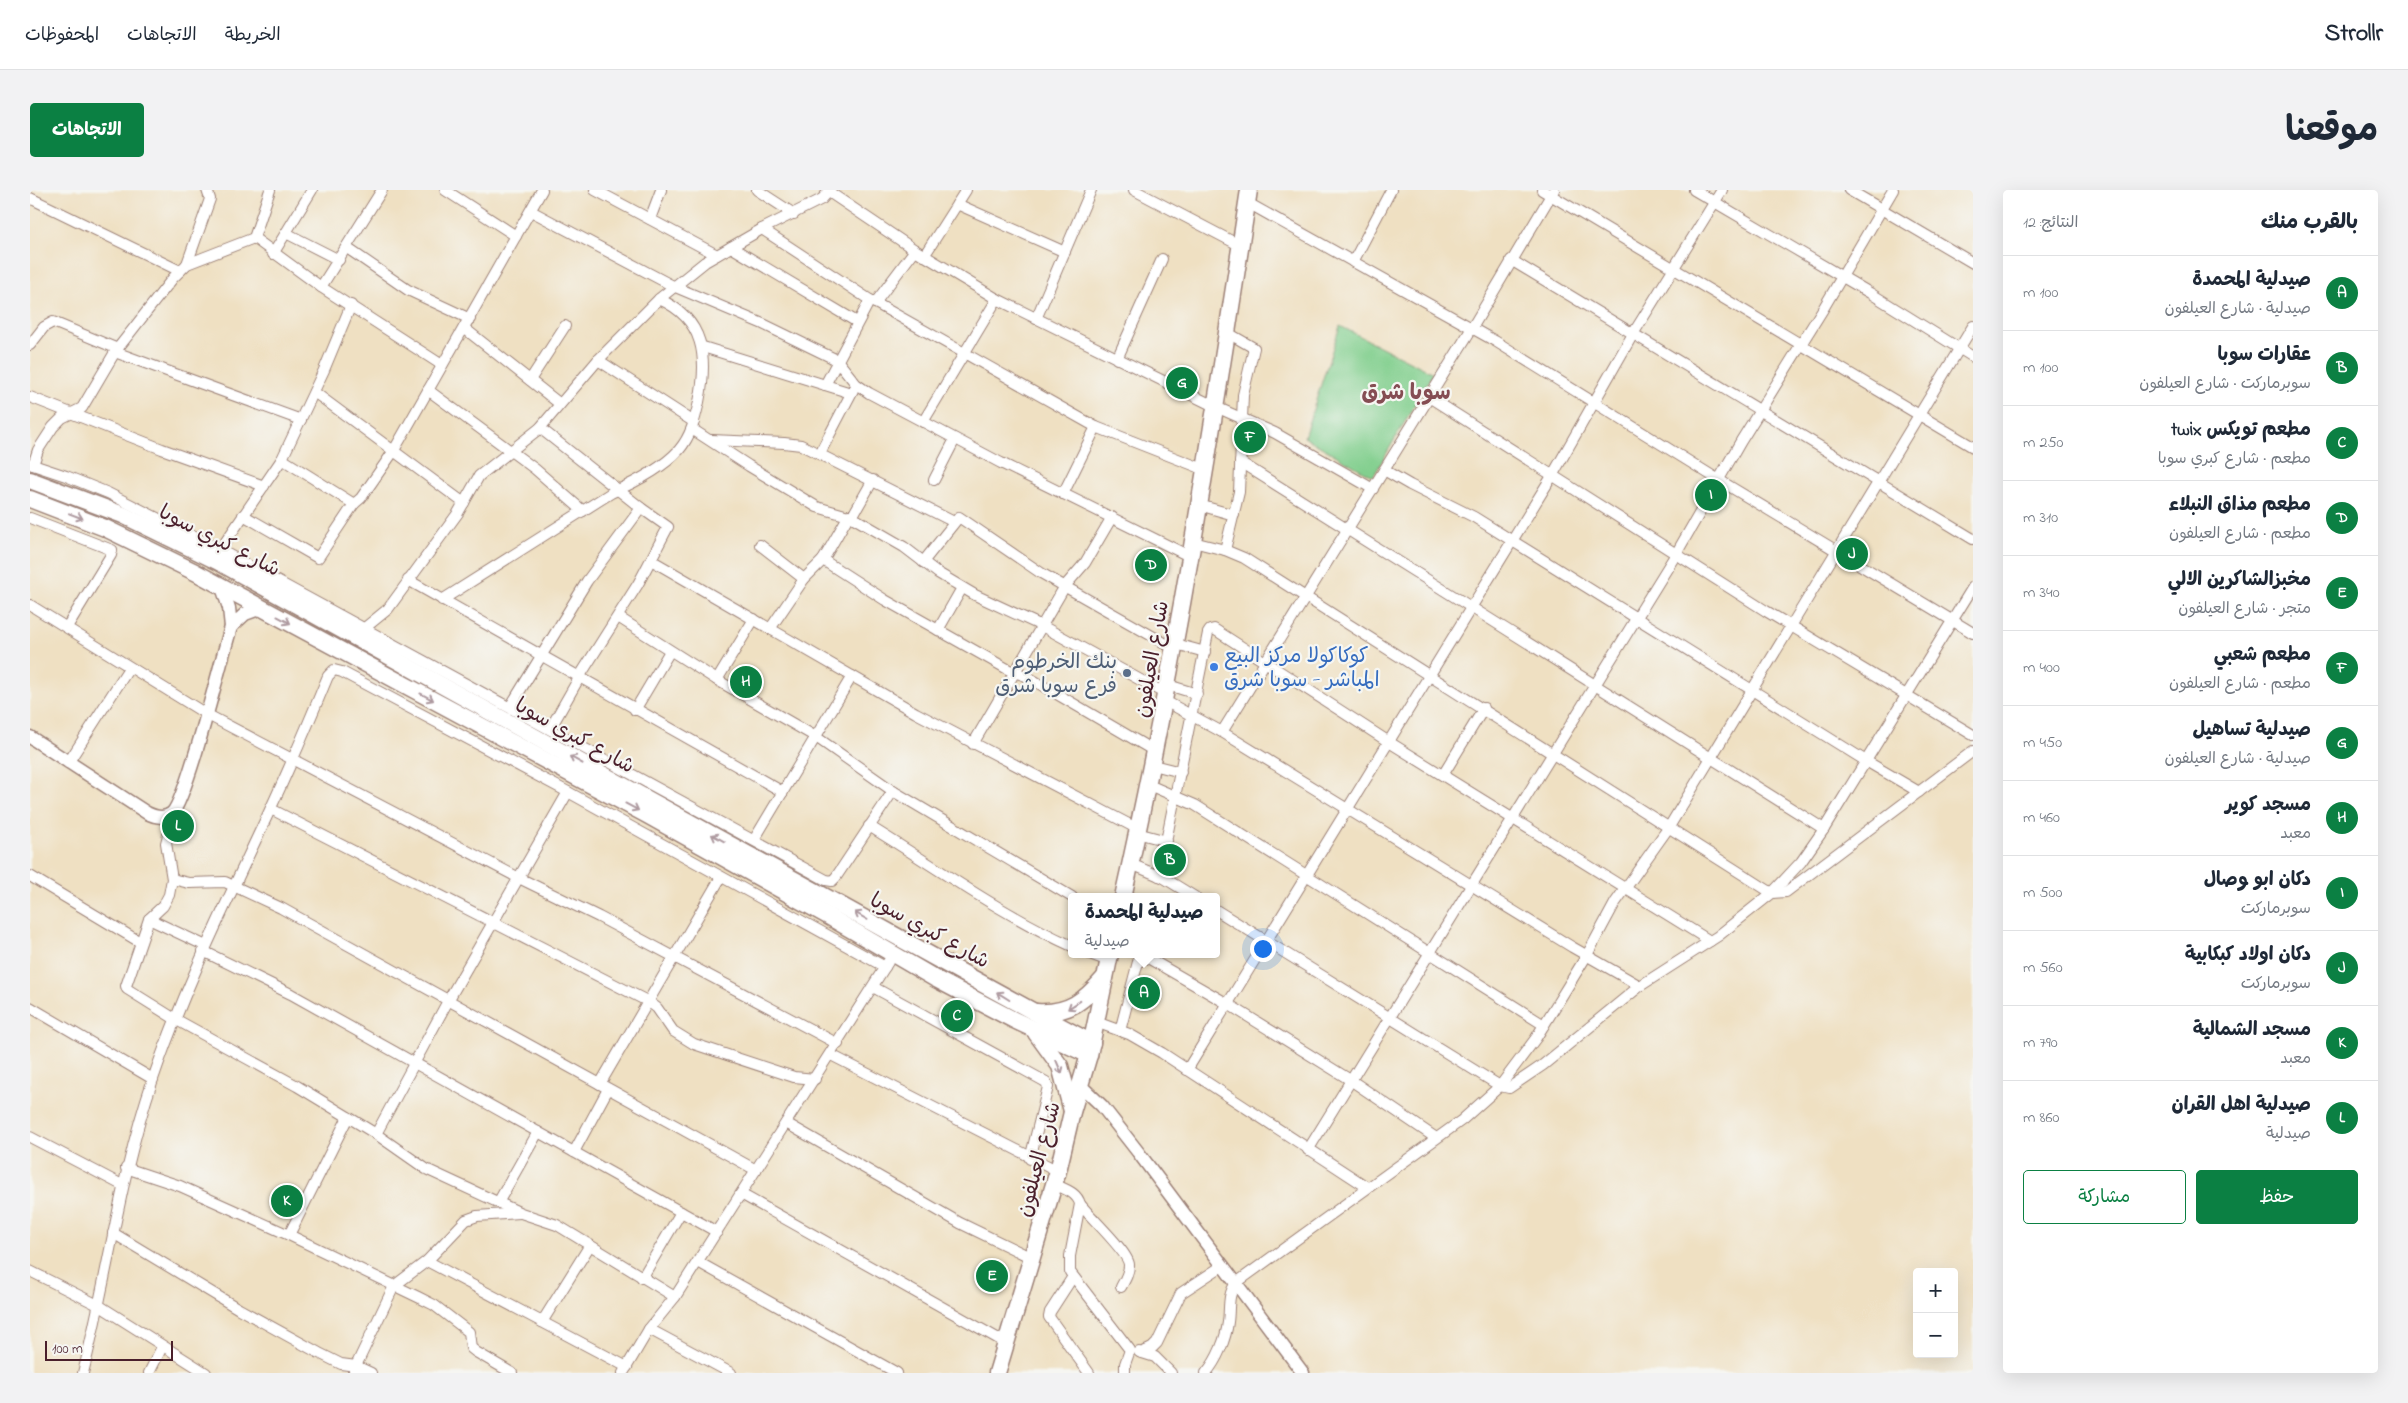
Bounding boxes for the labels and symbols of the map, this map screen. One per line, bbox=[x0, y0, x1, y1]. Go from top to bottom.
pin: G bbox=[1166, 364, 1198, 402]
district label: سوبا شرق bbox=[1361, 378, 1451, 410]
pin: F bbox=[1234, 418, 1266, 456]
pin: I bbox=[1695, 476, 1727, 514]
street label: شارع كبري سوبا bbox=[153, 498, 285, 585]
one-way arrow bbox=[68, 512, 83, 521]
pin: J bbox=[1836, 535, 1868, 573]
pin: D bbox=[1135, 546, 1167, 584]
street label: شارع العيلفون bbox=[1128, 599, 1178, 720]
one-way arrow bbox=[276, 615, 291, 625]
place label: كوكاكولا مركز البيع المباشر - سوبا شرق bbox=[1224, 642, 1380, 696]
place label: بنك الخرطوم فرع سوبا شرق bbox=[995, 648, 1117, 702]
marker: كوكاكولا مركز البيع المباشر - سوبا شرق bbox=[1208, 661, 1220, 673]
pin: H bbox=[730, 663, 762, 701]
marker: بنك الخرطوم فرع سوبا شرق bbox=[1121, 667, 1133, 679]
street label: شارع كبري سوبا bbox=[509, 691, 639, 782]
one-way arrow bbox=[419, 692, 434, 702]
one-way arrow bbox=[569, 755, 584, 765]
one-way arrow bbox=[624, 802, 638, 812]
pin: L bbox=[162, 807, 194, 845]
one-way arrow bbox=[712, 833, 726, 843]
pin: B bbox=[1154, 841, 1186, 879]
street label: شارع كبري سوبا bbox=[864, 886, 994, 977]
one-way arrow bbox=[855, 910, 869, 920]
your location bbox=[1250, 936, 1276, 962]
pin: A bbox=[1128, 974, 1160, 1012]
one-way arrow bbox=[996, 991, 1010, 1001]
pin: C bbox=[941, 997, 973, 1035]
one-way arrow bbox=[1068, 1000, 1082, 1010]
one-way arrow bbox=[1055, 1059, 1065, 1074]
street label: شارع العيلفون bbox=[1010, 1099, 1070, 1220]
pin: K bbox=[271, 1182, 303, 1220]
pin: E bbox=[976, 1257, 1008, 1295]
scale bar bbox=[45, 1338, 172, 1361]

